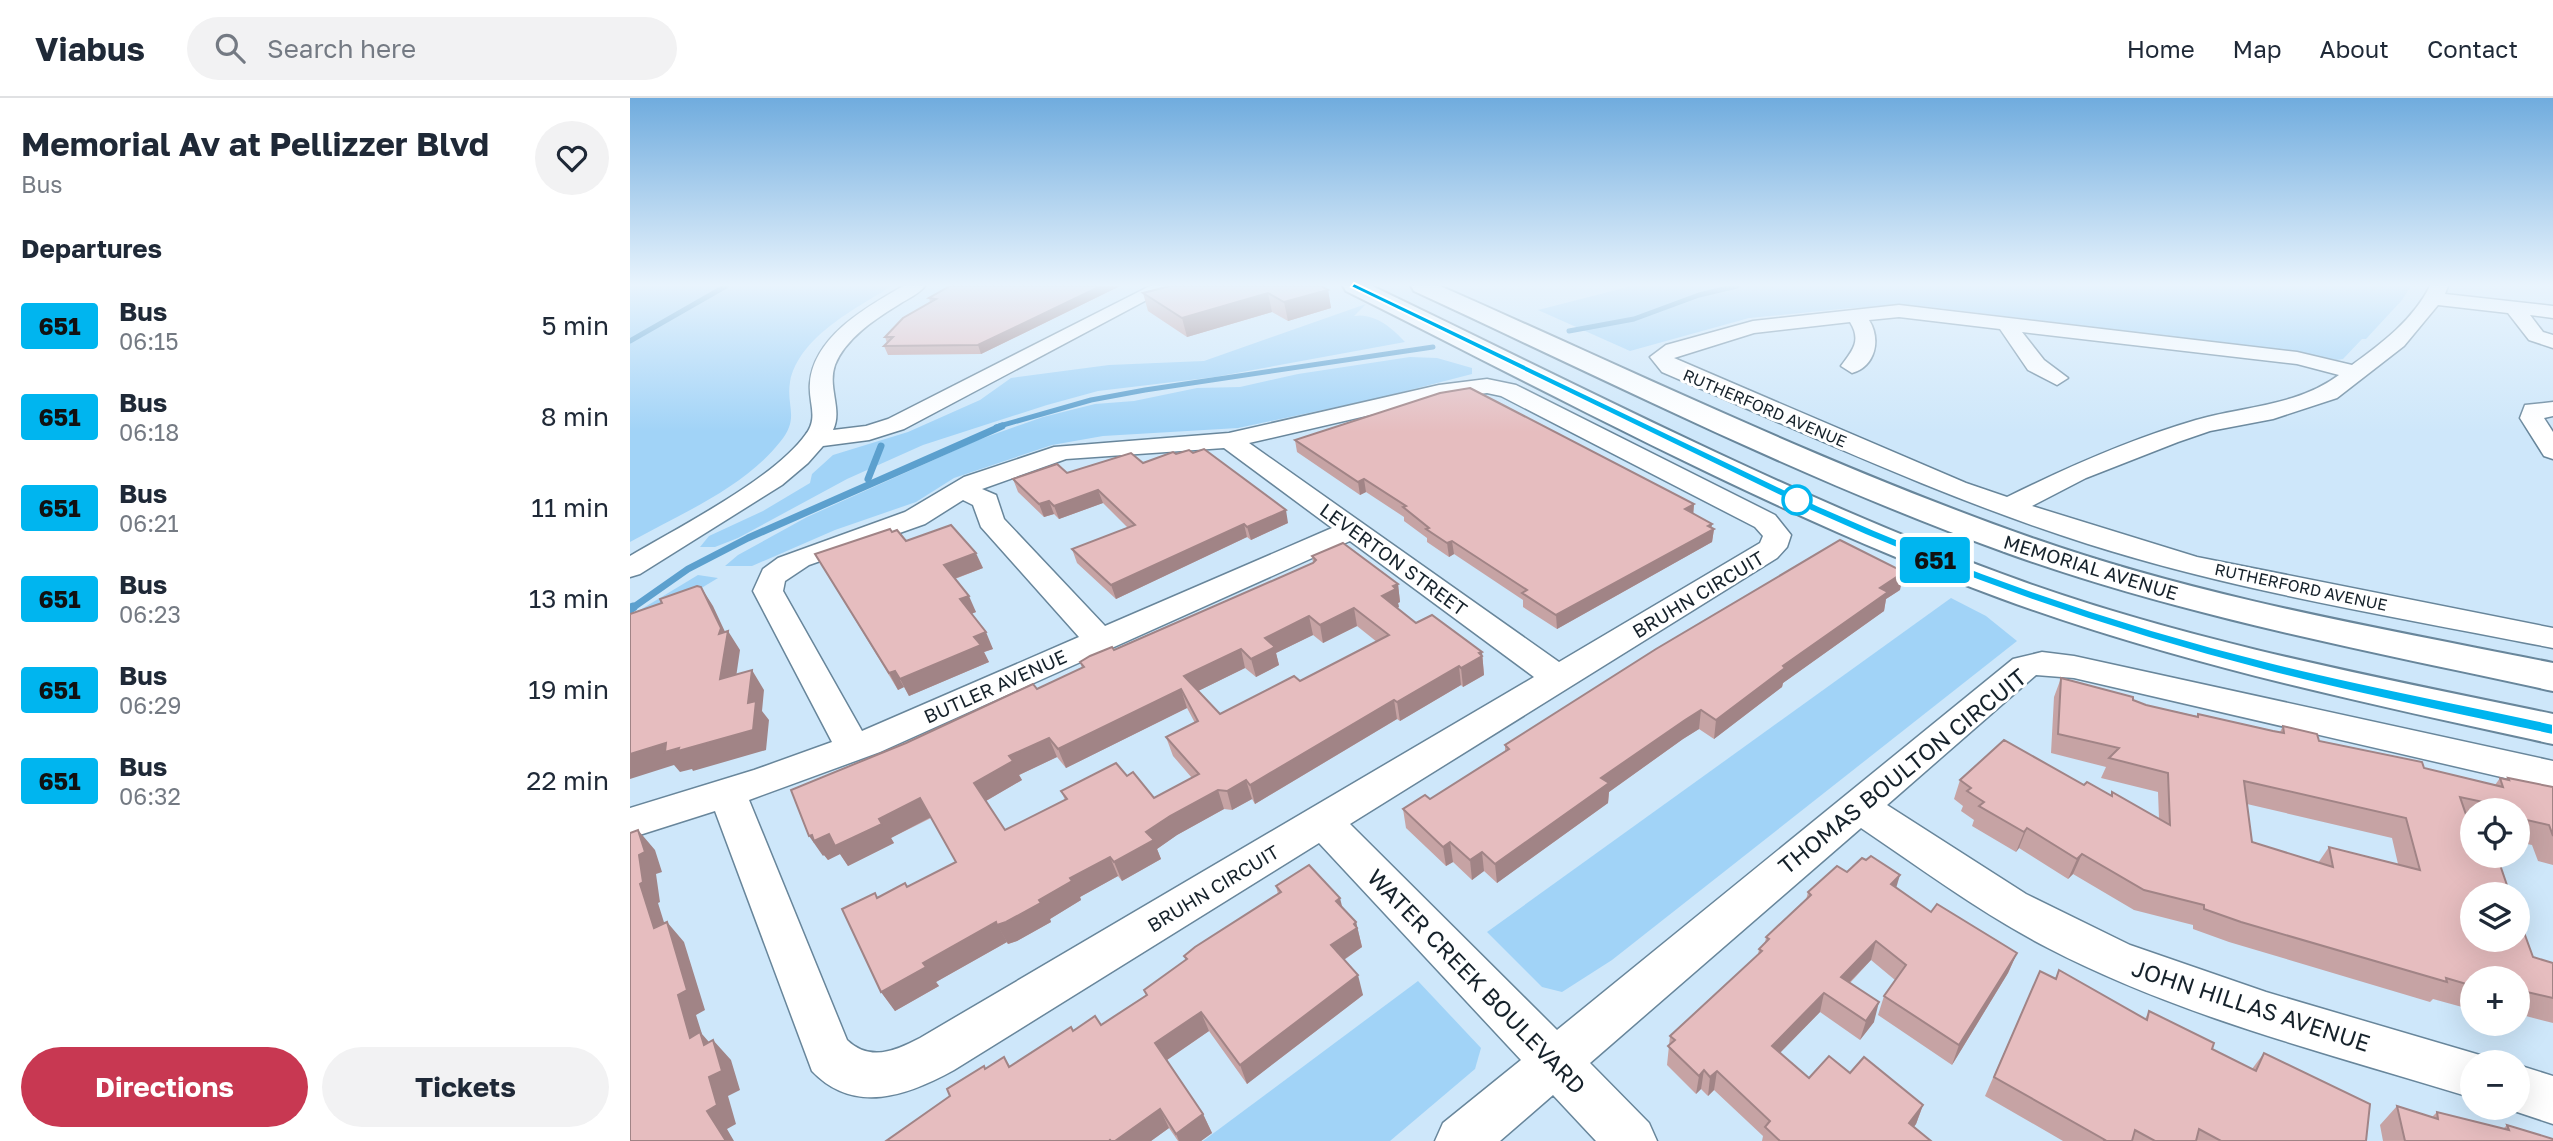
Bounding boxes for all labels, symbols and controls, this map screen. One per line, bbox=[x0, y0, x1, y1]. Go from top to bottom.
search box bbox=[187, 17, 677, 80]
text: Viabus bbox=[35, 29, 145, 68]
icon: search bbox=[211, 29, 249, 67]
text: Search here bbox=[267, 33, 416, 64]
text: Home bbox=[2127, 34, 2195, 63]
text: Map bbox=[2233, 34, 2282, 63]
text: About bbox=[2320, 34, 2389, 63]
text: Contact bbox=[2427, 34, 2518, 63]
button: heart bbox=[535, 121, 609, 195]
text: Memorial Av at Pellizzer Blvd bbox=[21, 124, 489, 163]
text: Bus bbox=[21, 170, 63, 198]
text: Departures bbox=[21, 233, 162, 264]
text: Bus bbox=[119, 296, 167, 327]
text: 5 min bbox=[541, 310, 609, 341]
text: 651 bbox=[38, 311, 81, 340]
text: 06:15 bbox=[119, 327, 179, 355]
street label: RUTHERFORD AVENUE bbox=[1680, 364, 1850, 452]
text: Bus bbox=[119, 387, 167, 418]
text: 8 min bbox=[541, 401, 609, 432]
text: 651 bbox=[38, 402, 81, 431]
text: 06:18 bbox=[119, 418, 179, 446]
text: Bus bbox=[119, 478, 167, 509]
unlabelled marker bbox=[1782, 485, 1812, 515]
text: 11 min bbox=[531, 492, 609, 523]
text: 651 bbox=[38, 493, 81, 522]
street label: LEVERTON STREET bbox=[1316, 498, 1472, 620]
text: 06:21 bbox=[119, 509, 179, 537]
street label: MEMORIAL AVENUE bbox=[2001, 530, 2181, 604]
line badge: 651 bbox=[1895, 537, 1975, 583]
text: 651 bbox=[1914, 545, 1956, 574]
street label: BRUHN CIRCUIT bbox=[1628, 546, 1768, 642]
street label: RUTHERFORD AVENUE bbox=[2213, 559, 2389, 615]
text: Bus bbox=[119, 569, 167, 600]
text: 13 min bbox=[529, 583, 609, 614]
text: 651 bbox=[38, 584, 81, 613]
text: 06:23 bbox=[119, 600, 181, 628]
street label: BUTLER AVENUE bbox=[920, 644, 1070, 728]
text: Bus bbox=[119, 660, 167, 691]
street label: THOMAS BOULTON CIRCUIT bbox=[1772, 662, 2032, 880]
text: 19 min bbox=[528, 674, 609, 705]
text: 651 bbox=[38, 675, 81, 704]
text: 06:29 bbox=[119, 691, 181, 719]
text: Bus bbox=[119, 751, 167, 782]
text: 22 min bbox=[526, 765, 609, 796]
text: 651 bbox=[38, 766, 81, 795]
text: 06:32 bbox=[119, 782, 181, 810]
map controls bbox=[2460, 798, 2530, 1120]
button: locate bbox=[2460, 798, 2530, 868]
street label: BRUHN CIRCUIT bbox=[1143, 840, 1283, 936]
street label: WATER CREEK BOULEVARD bbox=[1362, 863, 1592, 1099]
button: layers bbox=[2460, 882, 2530, 952]
street label: JOHN HILLAS AVENUE bbox=[2128, 953, 2374, 1057]
button: + bbox=[2460, 966, 2530, 1036]
button: Directions bbox=[21, 1047, 308, 1127]
button: Tickets bbox=[322, 1047, 609, 1127]
button: − bbox=[2460, 1050, 2530, 1120]

